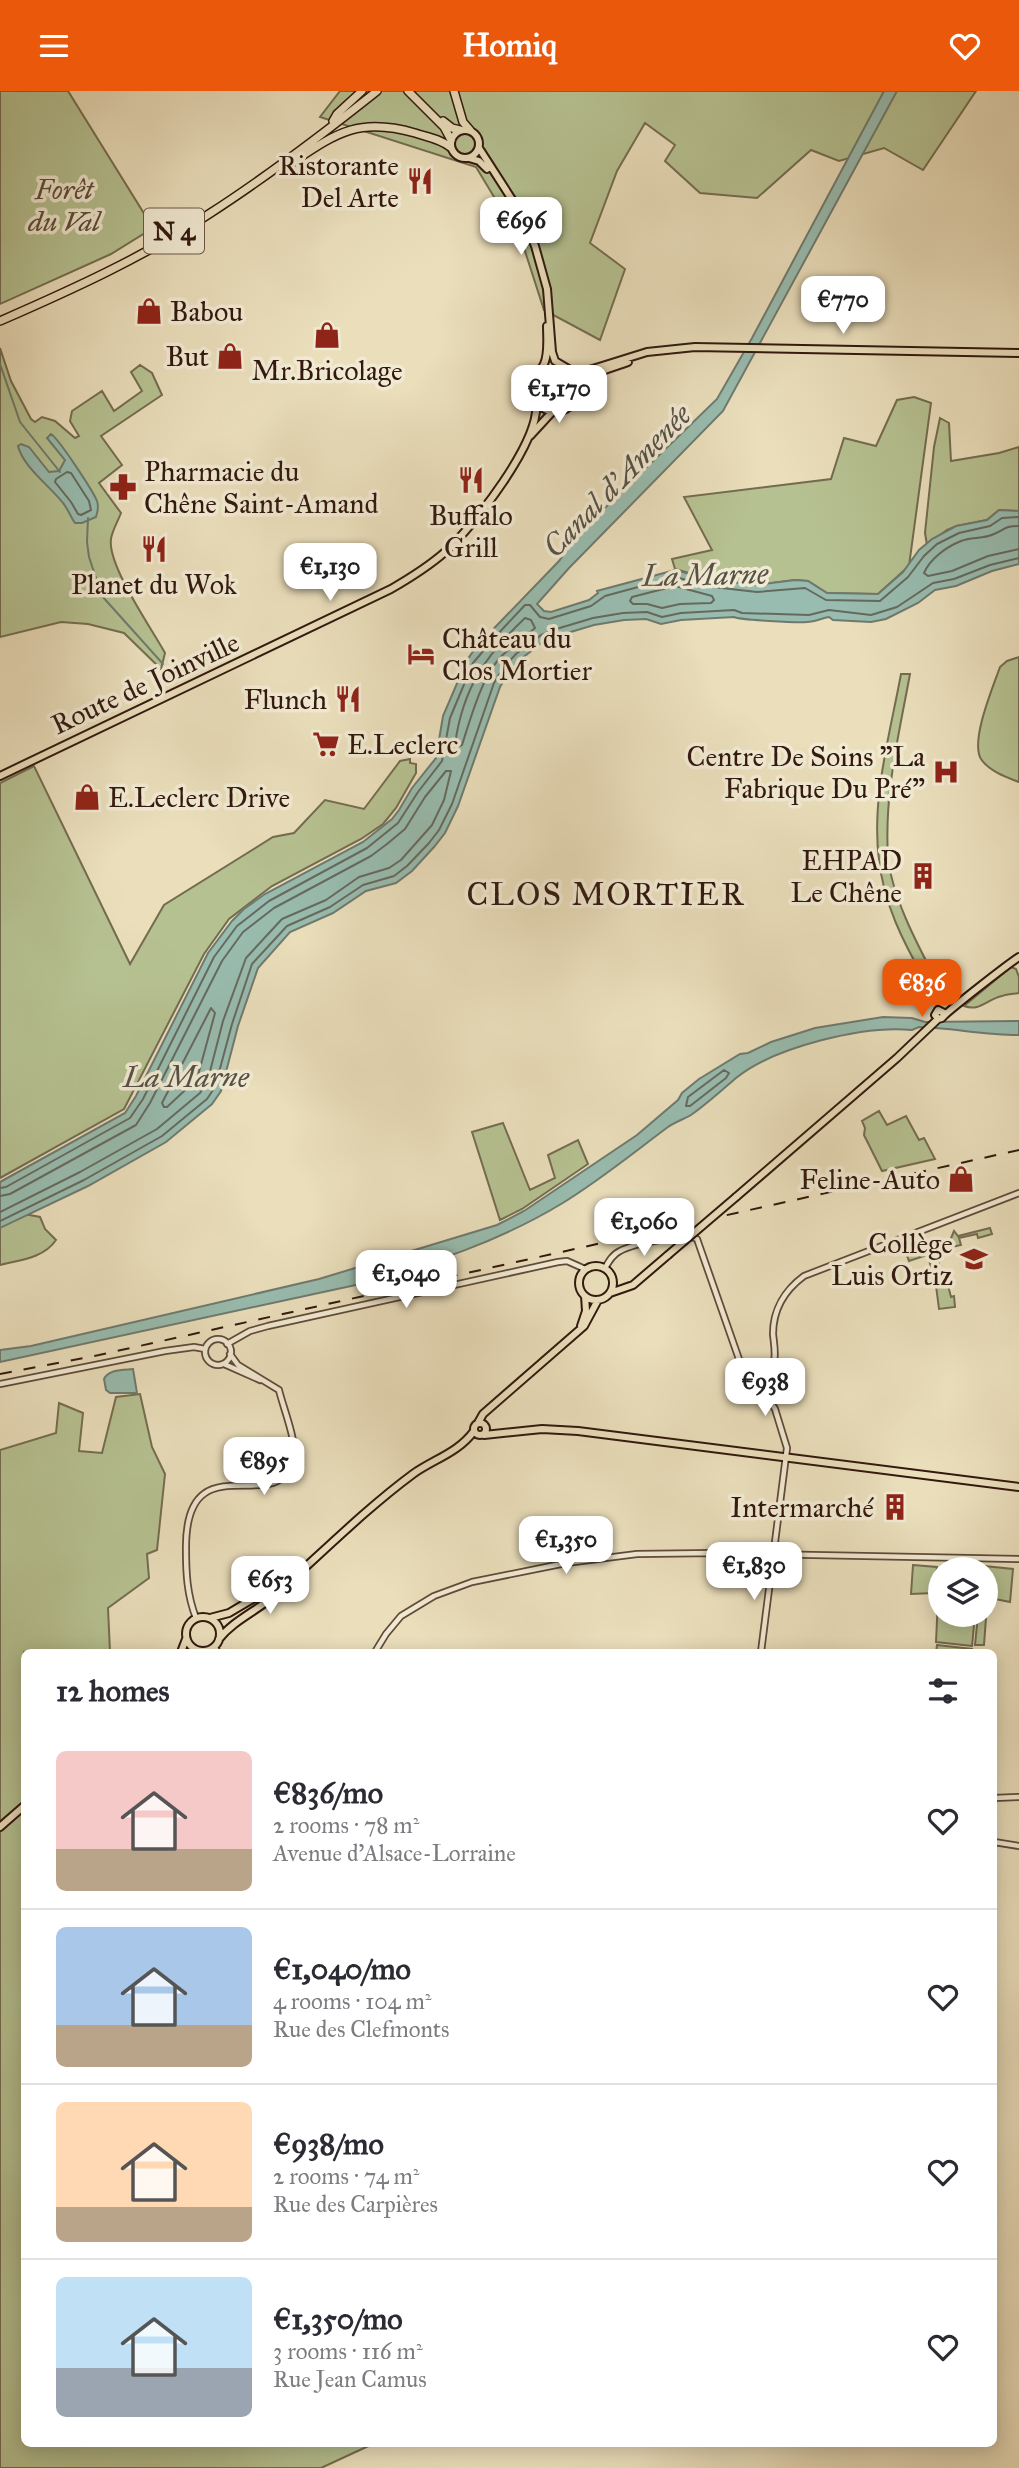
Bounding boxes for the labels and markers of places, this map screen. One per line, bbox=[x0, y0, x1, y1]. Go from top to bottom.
place label: Ristorante Del Arte bbox=[278, 148, 399, 215]
restaurant icon: Ristorante Del Arte bbox=[405, 166, 435, 196]
pin: €696 bbox=[480, 197, 562, 257]
pin: €770 bbox=[802, 277, 884, 336]
place label: Babou bbox=[170, 294, 243, 329]
shop icon: Babou bbox=[134, 296, 164, 326]
shop icon: Mr.Bricolage bbox=[312, 320, 342, 350]
place label: But bbox=[166, 339, 209, 374]
shop icon: But bbox=[215, 341, 245, 371]
place label: Mr.Bricolage bbox=[251, 353, 403, 388]
pin: €1,170 bbox=[502, 365, 616, 425]
place label: Pharmacie du Chêne Saint-Amand bbox=[144, 454, 379, 521]
restaurant icon: Buffalo Grill bbox=[456, 465, 486, 495]
pharmacy icon: Pharmacie du Chêne Saint-Amand bbox=[108, 472, 138, 502]
place label: Buffalo Grill bbox=[429, 498, 513, 565]
restaurant icon: Planet du Wok bbox=[139, 534, 169, 564]
pin: €1,130 bbox=[273, 543, 387, 603]
place label: Planet du Wok bbox=[71, 567, 237, 602]
place label: Château du Clos Mortier bbox=[442, 621, 593, 688]
hotel icon: Château du Clos Mortier bbox=[406, 639, 436, 669]
place label: Flunch bbox=[244, 682, 327, 717]
restaurant icon: Flunch bbox=[333, 684, 363, 714]
place label: E.Leclerc bbox=[347, 727, 458, 762]
supermarket icon: E.Leclerc bbox=[311, 729, 341, 759]
place label: Centre De Soins "La Fabrique Du Pré" bbox=[686, 739, 925, 806]
hospital icon: Centre De Soins "La Fabrique Du Pré" bbox=[931, 757, 961, 787]
place label: E.Leclerc Drive bbox=[108, 780, 290, 815]
shop icon: E.Leclerc Drive bbox=[72, 782, 102, 812]
place label: EHPAD Le Chêne bbox=[791, 843, 902, 910]
building icon: EHPAD Le Chêne bbox=[908, 861, 938, 891]
pin: €836 bbox=[881, 960, 963, 1019]
place label: Feline-Auto bbox=[799, 1162, 940, 1197]
shop icon: Feline-Auto bbox=[946, 1164, 976, 1194]
pin: €1,060 bbox=[587, 1199, 701, 1258]
place label: Collège Luis Ortiz bbox=[831, 1226, 953, 1293]
school or university icon: Collège Luis Ortiz bbox=[959, 1244, 989, 1274]
pin: €1,040 bbox=[349, 1251, 463, 1310]
pin: €938 bbox=[724, 1359, 806, 1418]
pin: €895 bbox=[223, 1437, 305, 1497]
place label: Intermarché bbox=[730, 1490, 874, 1525]
building icon: Intermarché bbox=[880, 1492, 910, 1522]
pin: €1,350 bbox=[509, 1517, 623, 1576]
pin: €1,830 bbox=[697, 1543, 811, 1602]
pin: €653 bbox=[229, 1557, 311, 1616]

